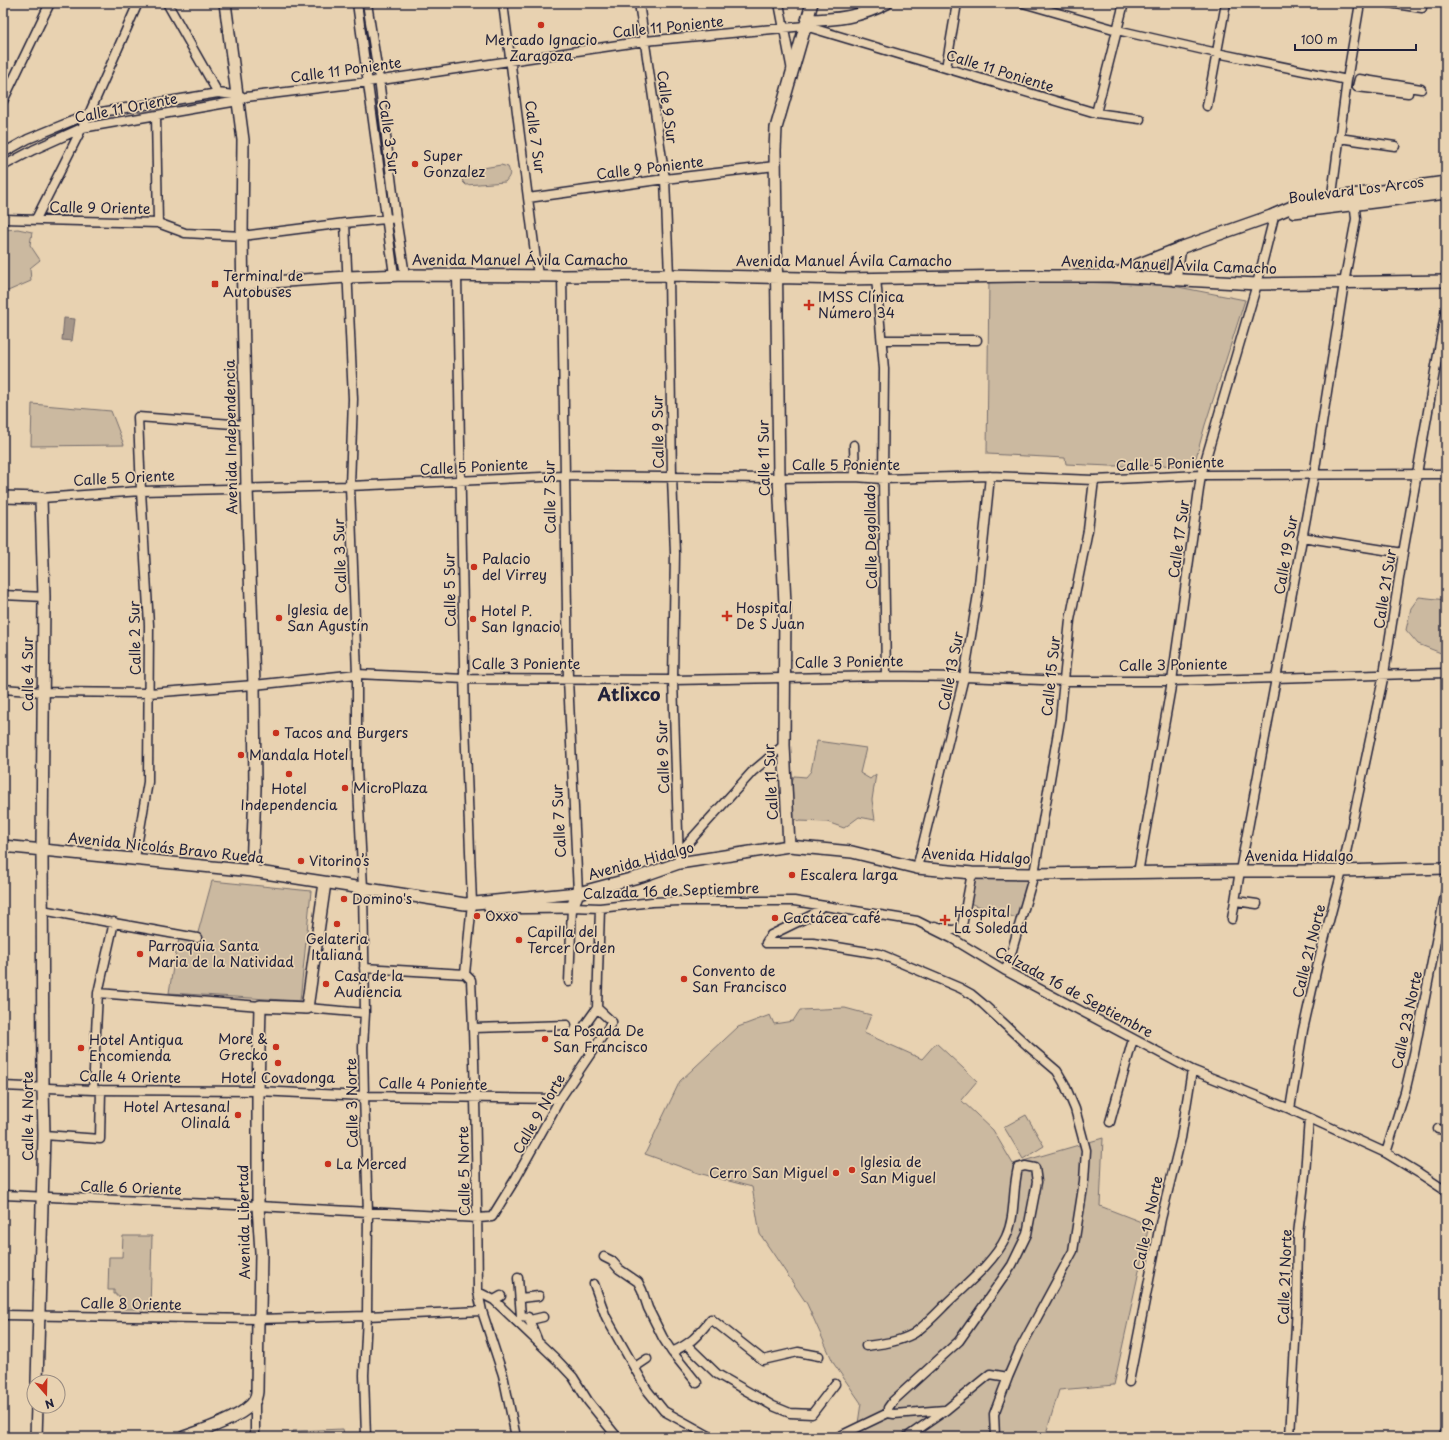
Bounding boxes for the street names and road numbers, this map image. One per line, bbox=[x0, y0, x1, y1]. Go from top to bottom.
street label: Calle 11 Poniente bbox=[611, 10, 725, 43]
street label: Calle 11 Poniente bbox=[944, 44, 1057, 97]
street label: Calle 11 Poniente bbox=[289, 51, 403, 88]
street label: Calle 9 Sur bbox=[652, 69, 683, 145]
street label: Calle 11 Oriente bbox=[73, 87, 179, 128]
street label: Calle 3 Sur bbox=[374, 98, 405, 176]
street label: Calle 7 Sur bbox=[520, 99, 551, 175]
street label: Calle 9 Poniente bbox=[595, 150, 705, 185]
street label: Boulevard Los Arcos bbox=[1287, 171, 1425, 208]
street label: Calle 9 Oriente bbox=[49, 196, 151, 219]
street label: Avenida Manuel Ávila Camacho bbox=[412, 249, 628, 270]
street label: Avenida Manuel Ávila Camacho bbox=[736, 250, 952, 271]
street label: Avenida Manuel Ávila Camacho bbox=[1061, 250, 1277, 279]
street label: Avenida Independencia bbox=[219, 359, 242, 515]
street label: Calle 9 Sur bbox=[646, 394, 669, 469]
street label: Calle 11 Sur bbox=[752, 419, 775, 497]
street label: Calle 5 Poniente bbox=[1115, 451, 1225, 476]
street label: Calle 5 Poniente bbox=[419, 453, 529, 480]
street label: Calle 5 Poniente bbox=[792, 454, 901, 475]
street label: Calle 7 Sur bbox=[538, 460, 561, 534]
street label: Calle 5 Oriente bbox=[73, 464, 176, 491]
street label: Calle Degollado bbox=[859, 484, 882, 589]
street label: Calle 17 Sur bbox=[1163, 498, 1194, 580]
street label: Calle 19 Sur bbox=[1268, 513, 1303, 596]
street label: Calle 3 Sur bbox=[328, 518, 351, 594]
street label: Calle 21 Sur bbox=[1368, 547, 1401, 630]
street label: Calle 5 Sur bbox=[438, 552, 461, 627]
street label: Calle 2 Sur bbox=[123, 600, 146, 675]
street label: Calle 13 Sur bbox=[933, 629, 969, 712]
street label: Calle 15 Sur bbox=[1036, 634, 1065, 717]
street label: Calle 4 Sur bbox=[17, 636, 38, 711]
street label: Calle 3 Poniente bbox=[794, 650, 904, 673]
street label: Calle 3 Poniente bbox=[472, 653, 581, 674]
street label: Calle 3 Poniente bbox=[1118, 653, 1228, 676]
street label: Calle 9 Sur bbox=[651, 719, 674, 794]
street label: Calle 11 Sur bbox=[758, 743, 783, 821]
street label: Calle 7 Sur bbox=[546, 783, 571, 858]
street label: Avenida Nicolás Bravo Rueda bbox=[67, 827, 266, 868]
street label: Avenida Hidalgo bbox=[585, 836, 696, 885]
street label: Avenida Hidalgo bbox=[921, 842, 1031, 869]
street label: Avenida Hidalgo bbox=[1244, 845, 1354, 866]
street label: Calzada 16 de Septiembre bbox=[582, 877, 760, 904]
street label: Calle 21 Norte bbox=[1287, 902, 1330, 1000]
street label: Calzada 16 de Septiembre bbox=[991, 941, 1157, 1042]
street label: Calle 23 Norte bbox=[1386, 969, 1427, 1071]
street label: Calle 3 Norte bbox=[340, 1058, 363, 1148]
street label: Calle 4 Oriente bbox=[79, 1065, 182, 1088]
street label: Calle 9 Norte bbox=[507, 1070, 570, 1158]
street label: Calle 4 Norte bbox=[17, 1071, 38, 1161]
street label: Calle 4 Poniente bbox=[378, 1072, 488, 1095]
street label: Calle 5 Norte bbox=[452, 1126, 475, 1216]
street label: Avenida Libertad bbox=[232, 1164, 255, 1280]
street label: Calle 19 Norte bbox=[1127, 1174, 1168, 1272]
street label: Calle 6 Oriente bbox=[80, 1175, 183, 1200]
street label: Calle 21 Norte bbox=[1272, 1229, 1297, 1325]
street label: Calle 8 Oriente bbox=[80, 1292, 182, 1315]

